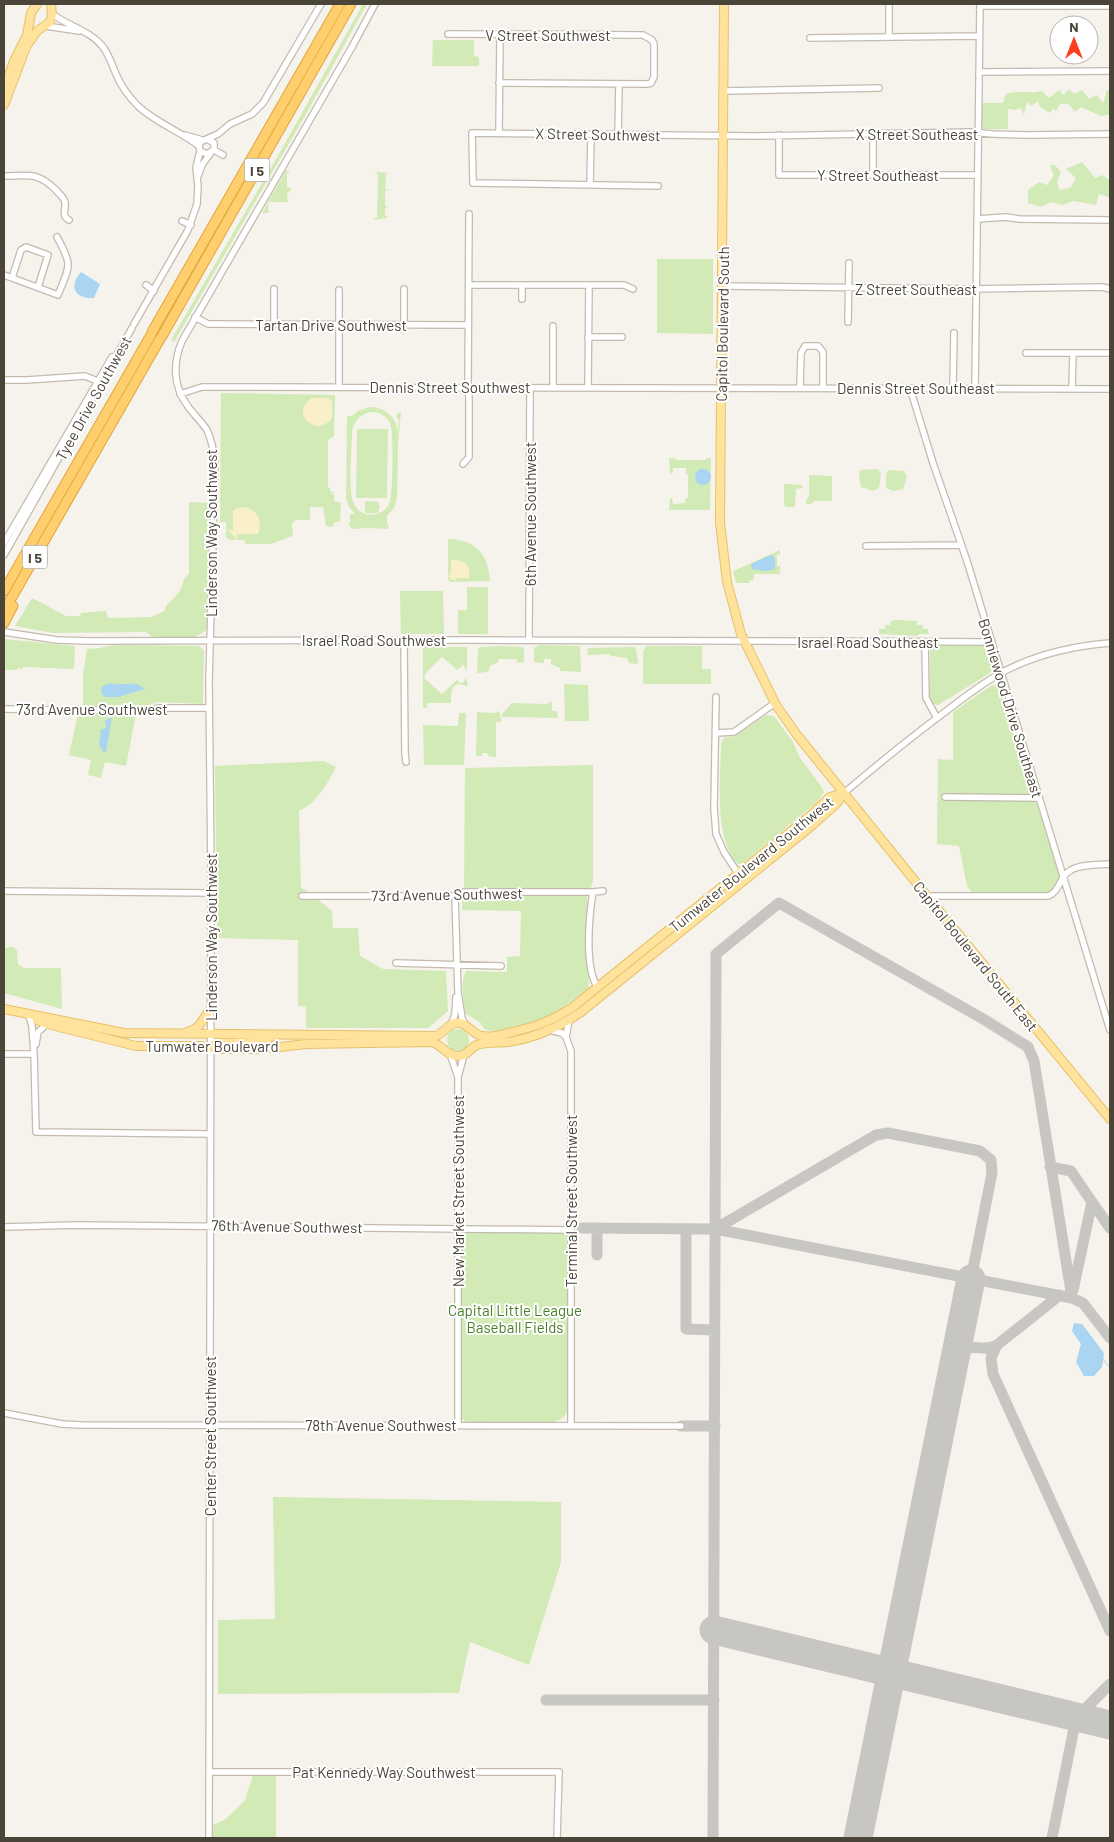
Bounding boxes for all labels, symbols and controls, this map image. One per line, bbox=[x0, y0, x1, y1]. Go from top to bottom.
north arrow bbox=[1049, 15, 1099, 65]
text: N bbox=[1069, 18, 1079, 35]
street label: V Street Southwest bbox=[485, 26, 611, 44]
street label: X Street Southwest bbox=[535, 124, 661, 144]
street label: X Street Southeast bbox=[856, 125, 978, 143]
road number: I 5 bbox=[244, 158, 270, 182]
street label: Y Street Southeast bbox=[817, 166, 939, 184]
street label: Capitol Boulevard South bbox=[712, 246, 732, 402]
street label: Z Street Southeast bbox=[855, 280, 977, 298]
street label: Tartan Drive Southwest bbox=[255, 316, 407, 334]
street label: Tyee Drive Southwest bbox=[51, 333, 135, 463]
street label: Dennis Street Southwest bbox=[370, 378, 530, 396]
street label: Dennis Street Southeast bbox=[837, 379, 995, 397]
street label: 6th Avenue Southwest bbox=[521, 442, 539, 586]
street label: Linderson Way Southwest bbox=[202, 449, 220, 617]
road number: I 5 bbox=[22, 546, 48, 568]
street label: Bonniewood Drive Southeast bbox=[975, 616, 1047, 800]
street label: Israel Road Southwest bbox=[302, 631, 446, 649]
street label: Israel Road Southeast bbox=[797, 633, 939, 651]
street label: 73rd Avenue Southwest bbox=[16, 700, 168, 718]
street label: Tumwater Boulevard Southwest bbox=[665, 792, 837, 936]
street label: Linderson Way Southwest bbox=[202, 853, 220, 1021]
street label: Capitol Boulevard South East bbox=[910, 877, 1042, 1035]
street label: 73rd Avenue Southwest bbox=[371, 884, 523, 904]
street label: Tumwater Boulevard bbox=[145, 1037, 279, 1055]
street label: New Market Street Southwest bbox=[449, 1095, 467, 1287]
street label: Terminal Street Southwest bbox=[562, 1115, 580, 1287]
street label: 76th Avenue Southwest bbox=[211, 1216, 363, 1236]
park label: Capital Little League Baseball Fields bbox=[448, 1301, 582, 1336]
street label: Center Street Southwest bbox=[201, 1356, 219, 1516]
street label: 78th Avenue Southwest bbox=[305, 1416, 457, 1434]
street label: Pat Kennedy Way Southwest bbox=[292, 1763, 476, 1781]

